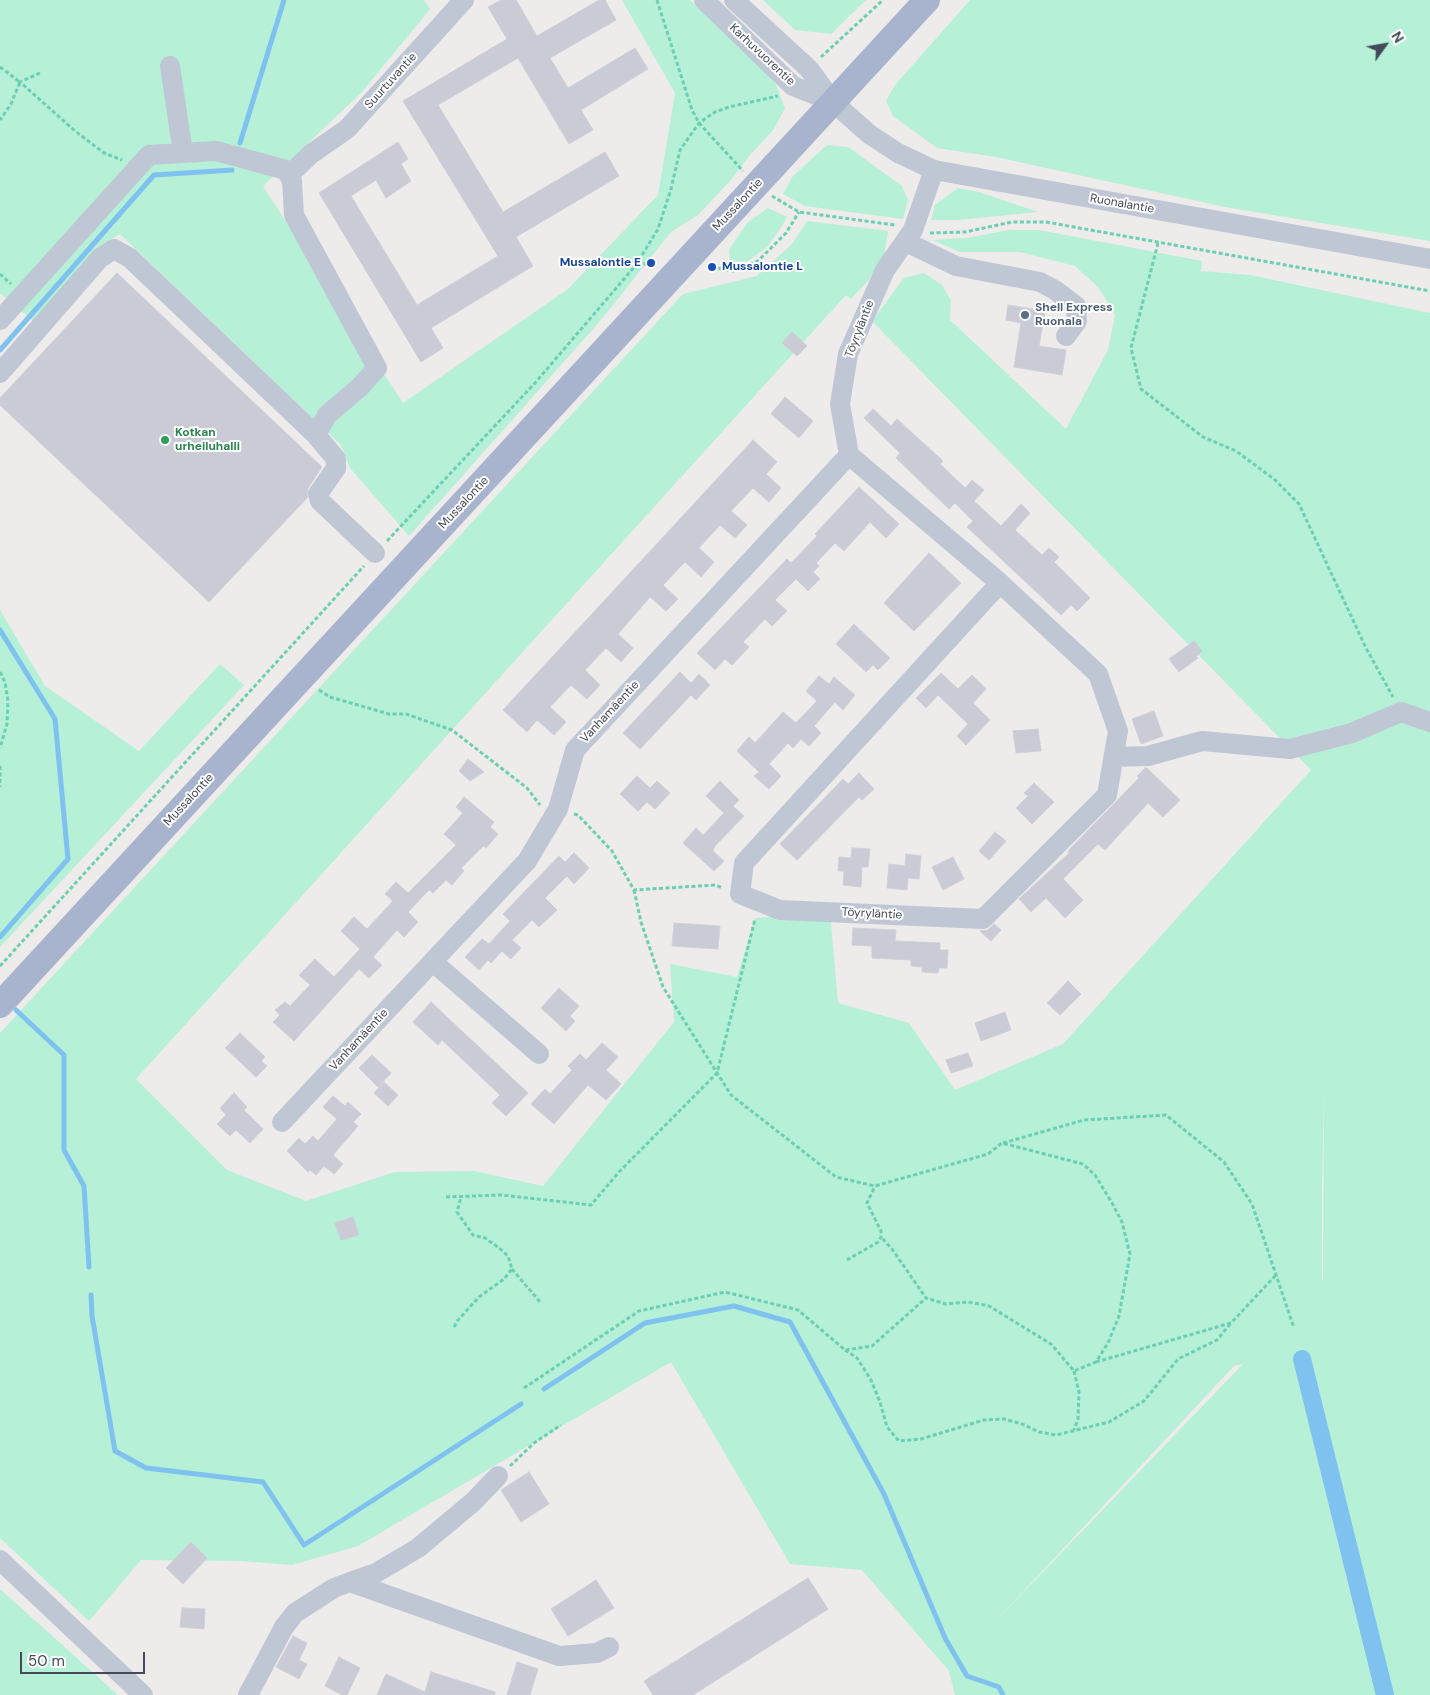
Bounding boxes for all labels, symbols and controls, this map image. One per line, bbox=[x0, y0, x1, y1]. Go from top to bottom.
north arrow bbox=[1360, 20, 1410, 70]
street label: Karhuvuorentie bbox=[726, 21, 798, 89]
text: N bbox=[1387, 28, 1408, 46]
street label: Suurtuvantie bbox=[362, 50, 420, 112]
street label: Mussalontie bbox=[710, 176, 766, 234]
street label: Ruonalantie bbox=[1089, 191, 1155, 217]
place label: Mussalontie E bbox=[560, 256, 641, 270]
marker: Mussalontie E bbox=[645, 257, 657, 269]
place label: Mussalontie L bbox=[722, 260, 803, 274]
marker: Mussalontie L bbox=[706, 261, 718, 273]
street label: Töyryläntie bbox=[842, 298, 878, 360]
place label: Shell Express Ruonala bbox=[1035, 301, 1113, 329]
marker: Shell Express Ruonala bbox=[1019, 309, 1031, 321]
place label: Kotkan urheiluhalli bbox=[175, 426, 240, 454]
marker: Kotkan urheiluhalli bbox=[159, 434, 171, 446]
street label: Mussalontie bbox=[436, 474, 492, 532]
street label: Vanhamäentie bbox=[578, 678, 642, 746]
street label: Mussalontie bbox=[161, 771, 217, 829]
street label: Töyryläntie bbox=[841, 905, 903, 923]
street label: Vanhamäentie bbox=[327, 1006, 391, 1074]
scale bar bbox=[22, 1642, 148, 1674]
text: 50 m bbox=[28, 1651, 65, 1671]

